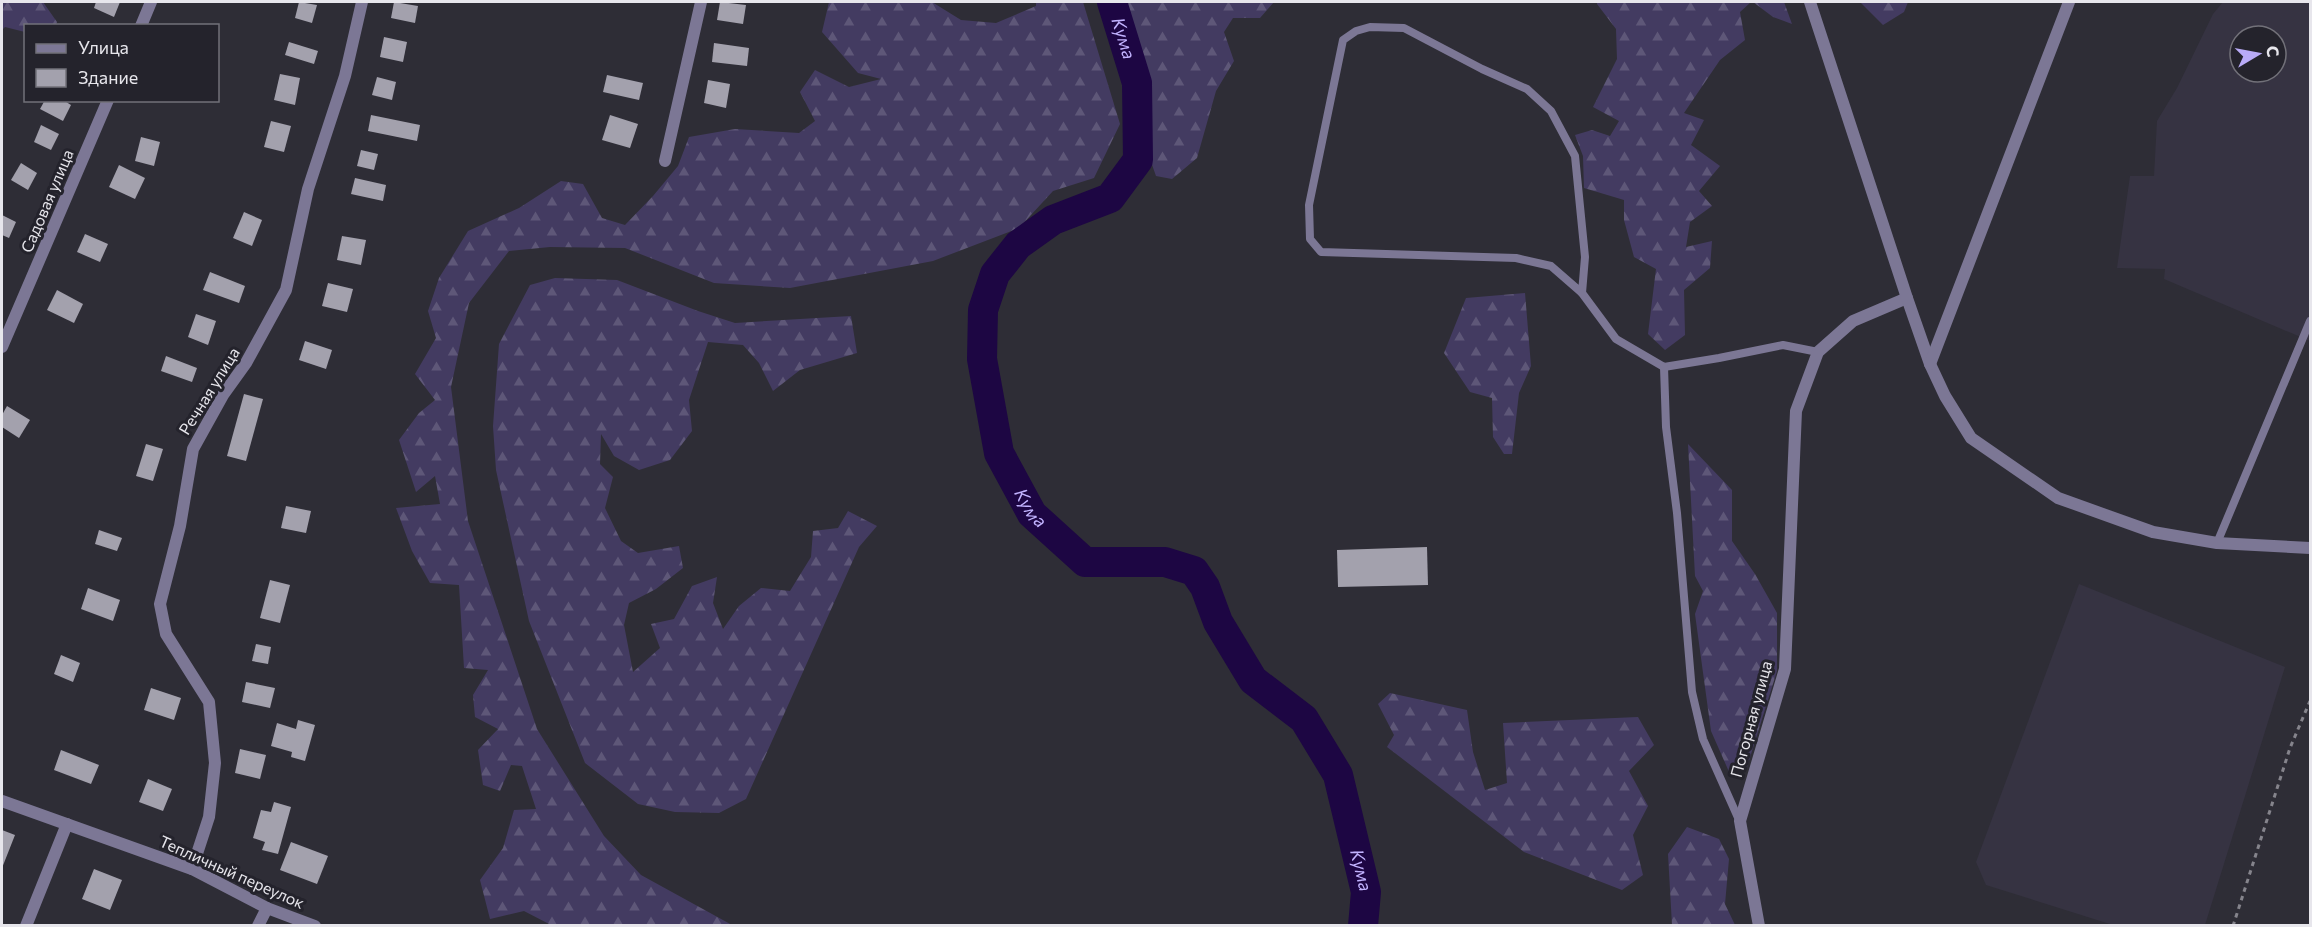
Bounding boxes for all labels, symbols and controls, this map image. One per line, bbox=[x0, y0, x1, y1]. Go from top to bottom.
water label: Кума bbox=[1107, 14, 1141, 62]
legend bbox=[24, 24, 219, 102]
north arrow bbox=[2228, 24, 2288, 84]
text: Улица bbox=[78, 36, 129, 58]
text: С bbox=[2263, 44, 2284, 58]
text: Здание bbox=[78, 66, 138, 88]
street label: Садовая улица bbox=[16, 146, 77, 255]
street label: Речная улица bbox=[174, 344, 243, 438]
water label: Кума bbox=[1010, 484, 1051, 532]
street label: Погорная улица bbox=[1726, 658, 1775, 779]
street label: Тепличный переулок bbox=[157, 831, 308, 912]
water label: Кума bbox=[1346, 847, 1377, 893]

